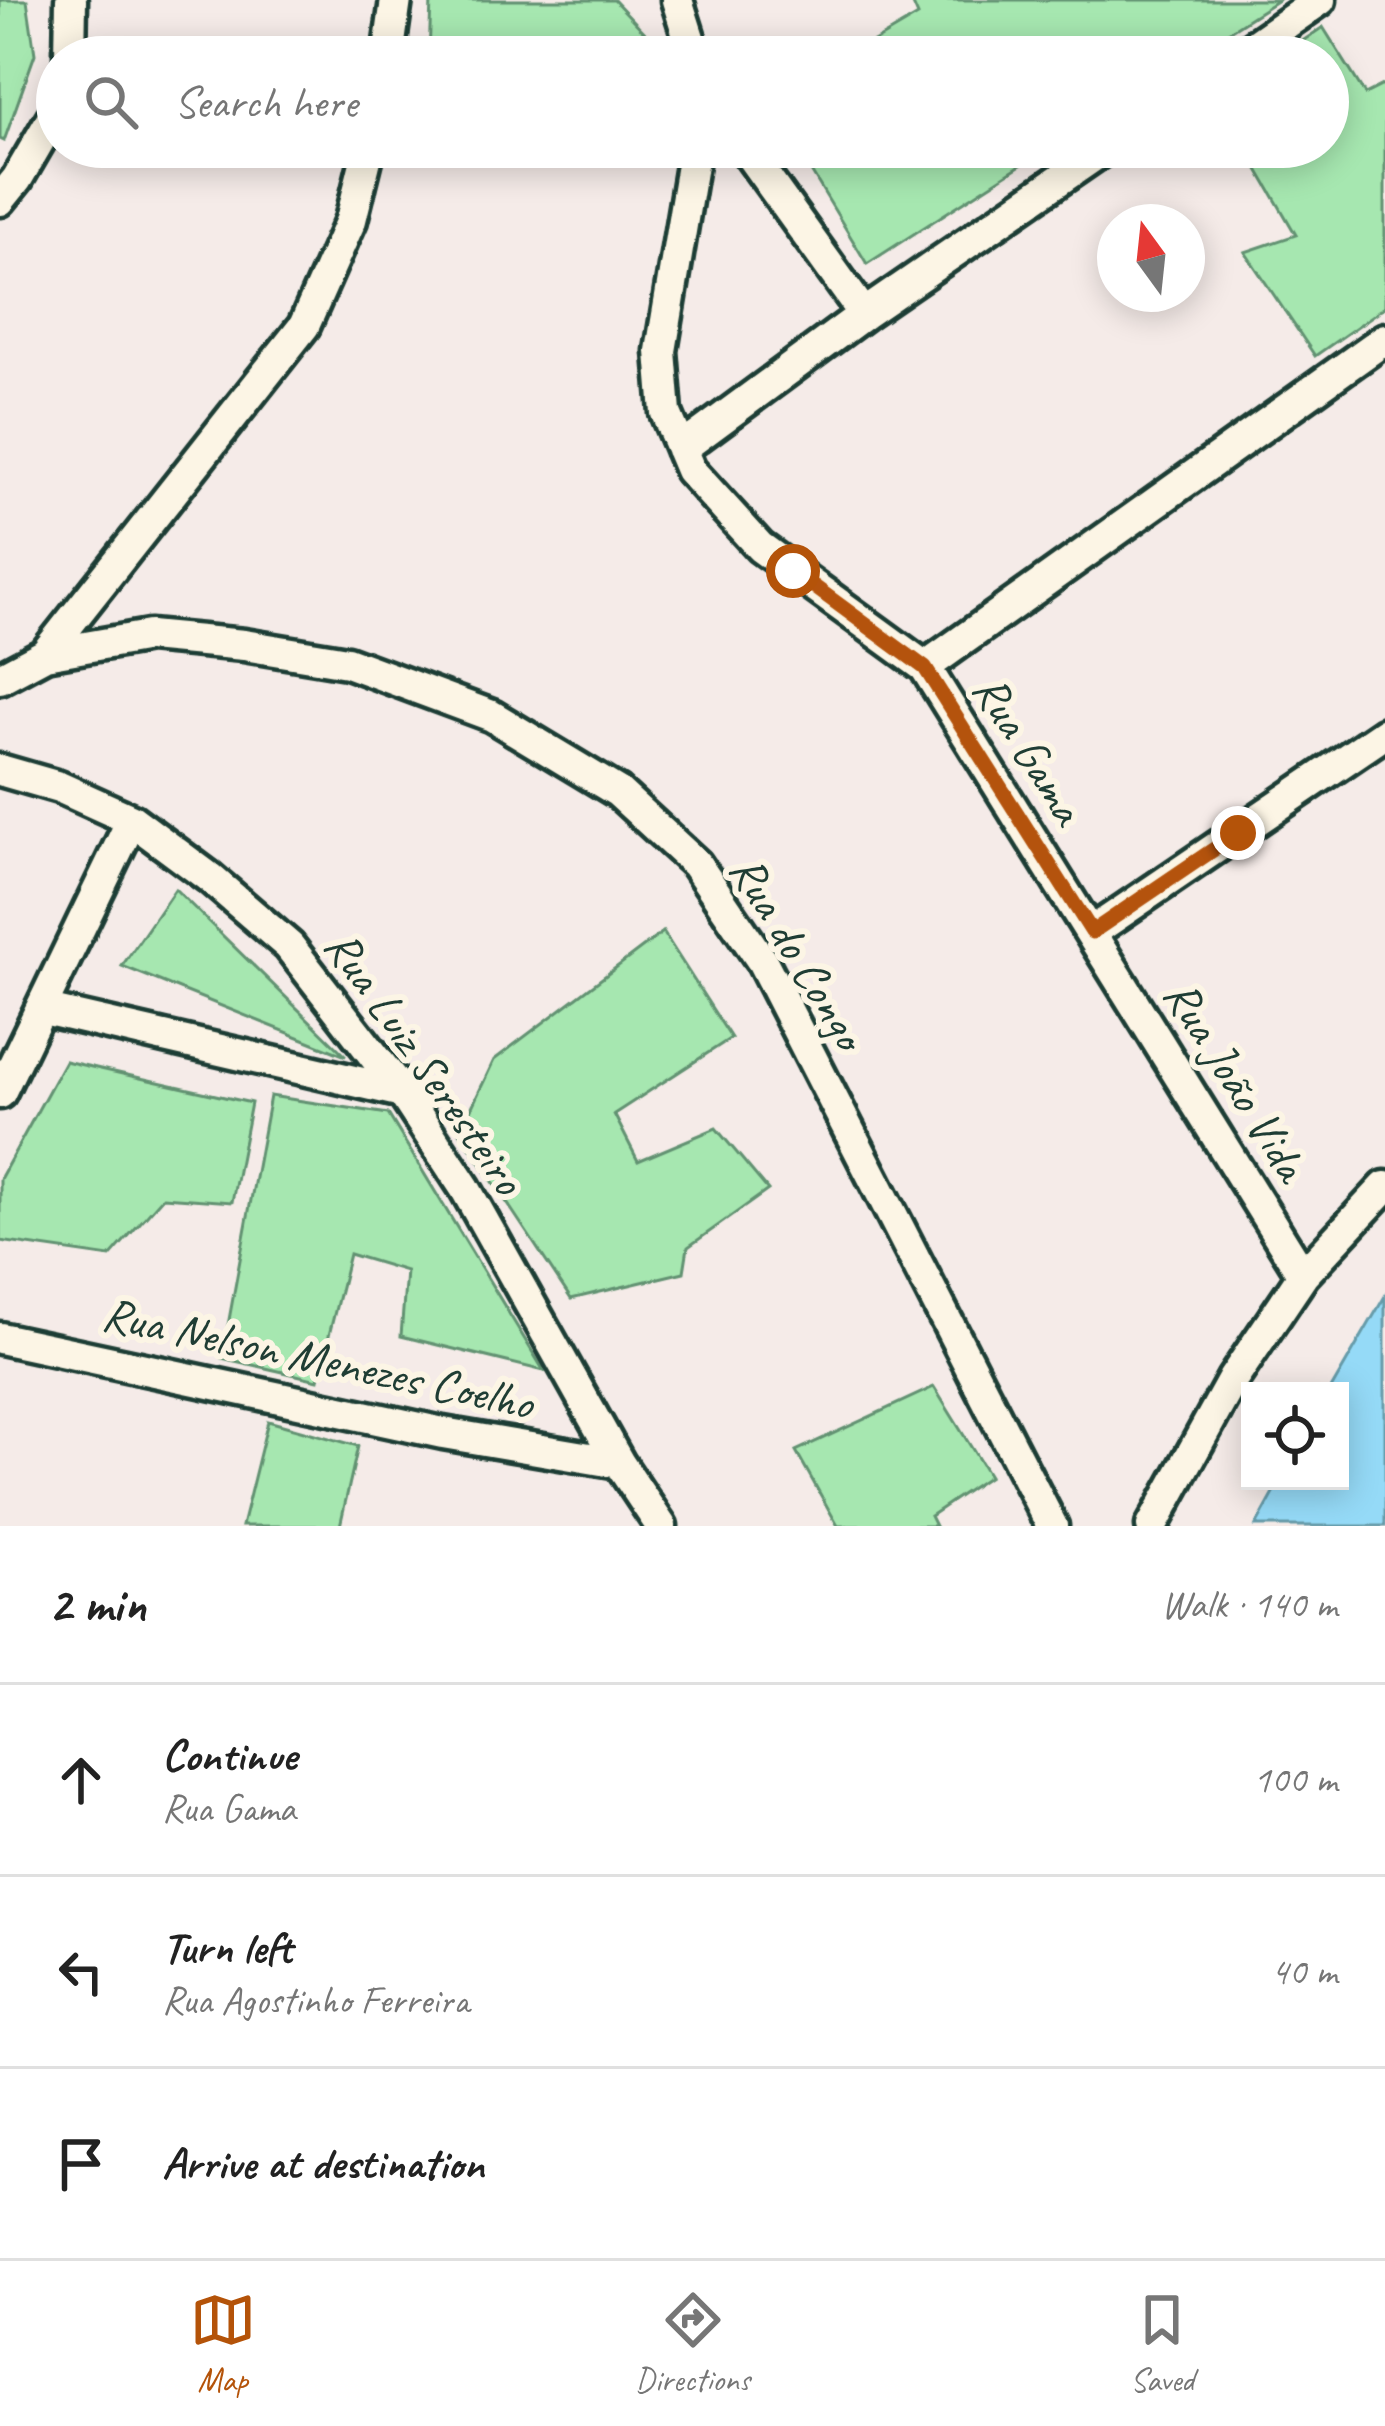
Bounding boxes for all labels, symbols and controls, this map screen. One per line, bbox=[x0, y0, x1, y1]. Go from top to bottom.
search box bbox=[36, 36, 1349, 168]
icon: search bbox=[78, 69, 144, 135]
text: Search here bbox=[174, 74, 357, 131]
north arrow bbox=[1097, 204, 1205, 312]
route start bbox=[766, 544, 820, 598]
street label: Rua Gama bbox=[960, 663, 1100, 837]
route end bbox=[1211, 806, 1265, 860]
street label: Rua do Congo bbox=[717, 844, 882, 1064]
street label: Rua Luiz Seresteiro bbox=[312, 918, 539, 1207]
street label: Rua João Vida bbox=[1151, 969, 1323, 1195]
street label: Rua Nelson Menezes Coelho bbox=[97, 1283, 542, 1434]
map controls bbox=[1241, 1382, 1349, 1490]
button: locate bbox=[1241, 1382, 1349, 1490]
text: 2 min bbox=[48, 1572, 146, 1636]
text: Walk · 140 m bbox=[1161, 1580, 1337, 1629]
text: Continue bbox=[162, 1727, 296, 1784]
icon: ahead bbox=[48, 1747, 114, 1813]
text: 100 m bbox=[1253, 1755, 1337, 1804]
text: Rua Gama bbox=[162, 1784, 296, 1833]
text: Turn left bbox=[162, 1919, 292, 1976]
icon: left bbox=[48, 1939, 114, 2005]
text: 40 m bbox=[1271, 1947, 1337, 1996]
text: Rua Agostinho Ferreira bbox=[162, 1976, 469, 2025]
icon: arrive bbox=[48, 2131, 114, 2197]
text: Arrive at destination bbox=[162, 2135, 484, 2192]
tab: Map bbox=[190, 2287, 256, 2401]
tab: Directions bbox=[635, 2287, 750, 2401]
tab: Saved bbox=[1129, 2287, 1195, 2401]

